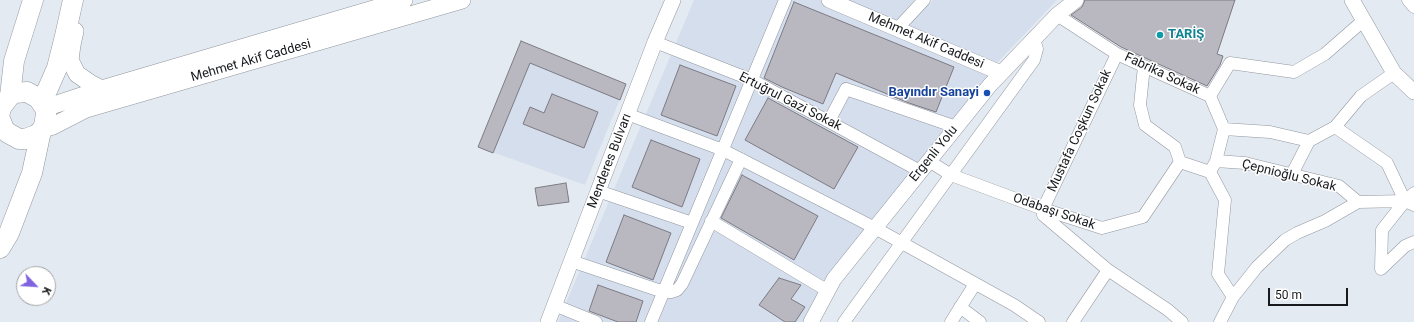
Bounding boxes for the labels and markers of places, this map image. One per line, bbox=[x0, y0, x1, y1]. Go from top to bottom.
place label: TARİŞ bbox=[1168, 27, 1204, 43]
marker: TARİŞ bbox=[1155, 30, 1165, 40]
place label: Bayındır Sanayi bbox=[889, 85, 979, 101]
marker: Bayındır Sanayi bbox=[982, 88, 992, 98]

